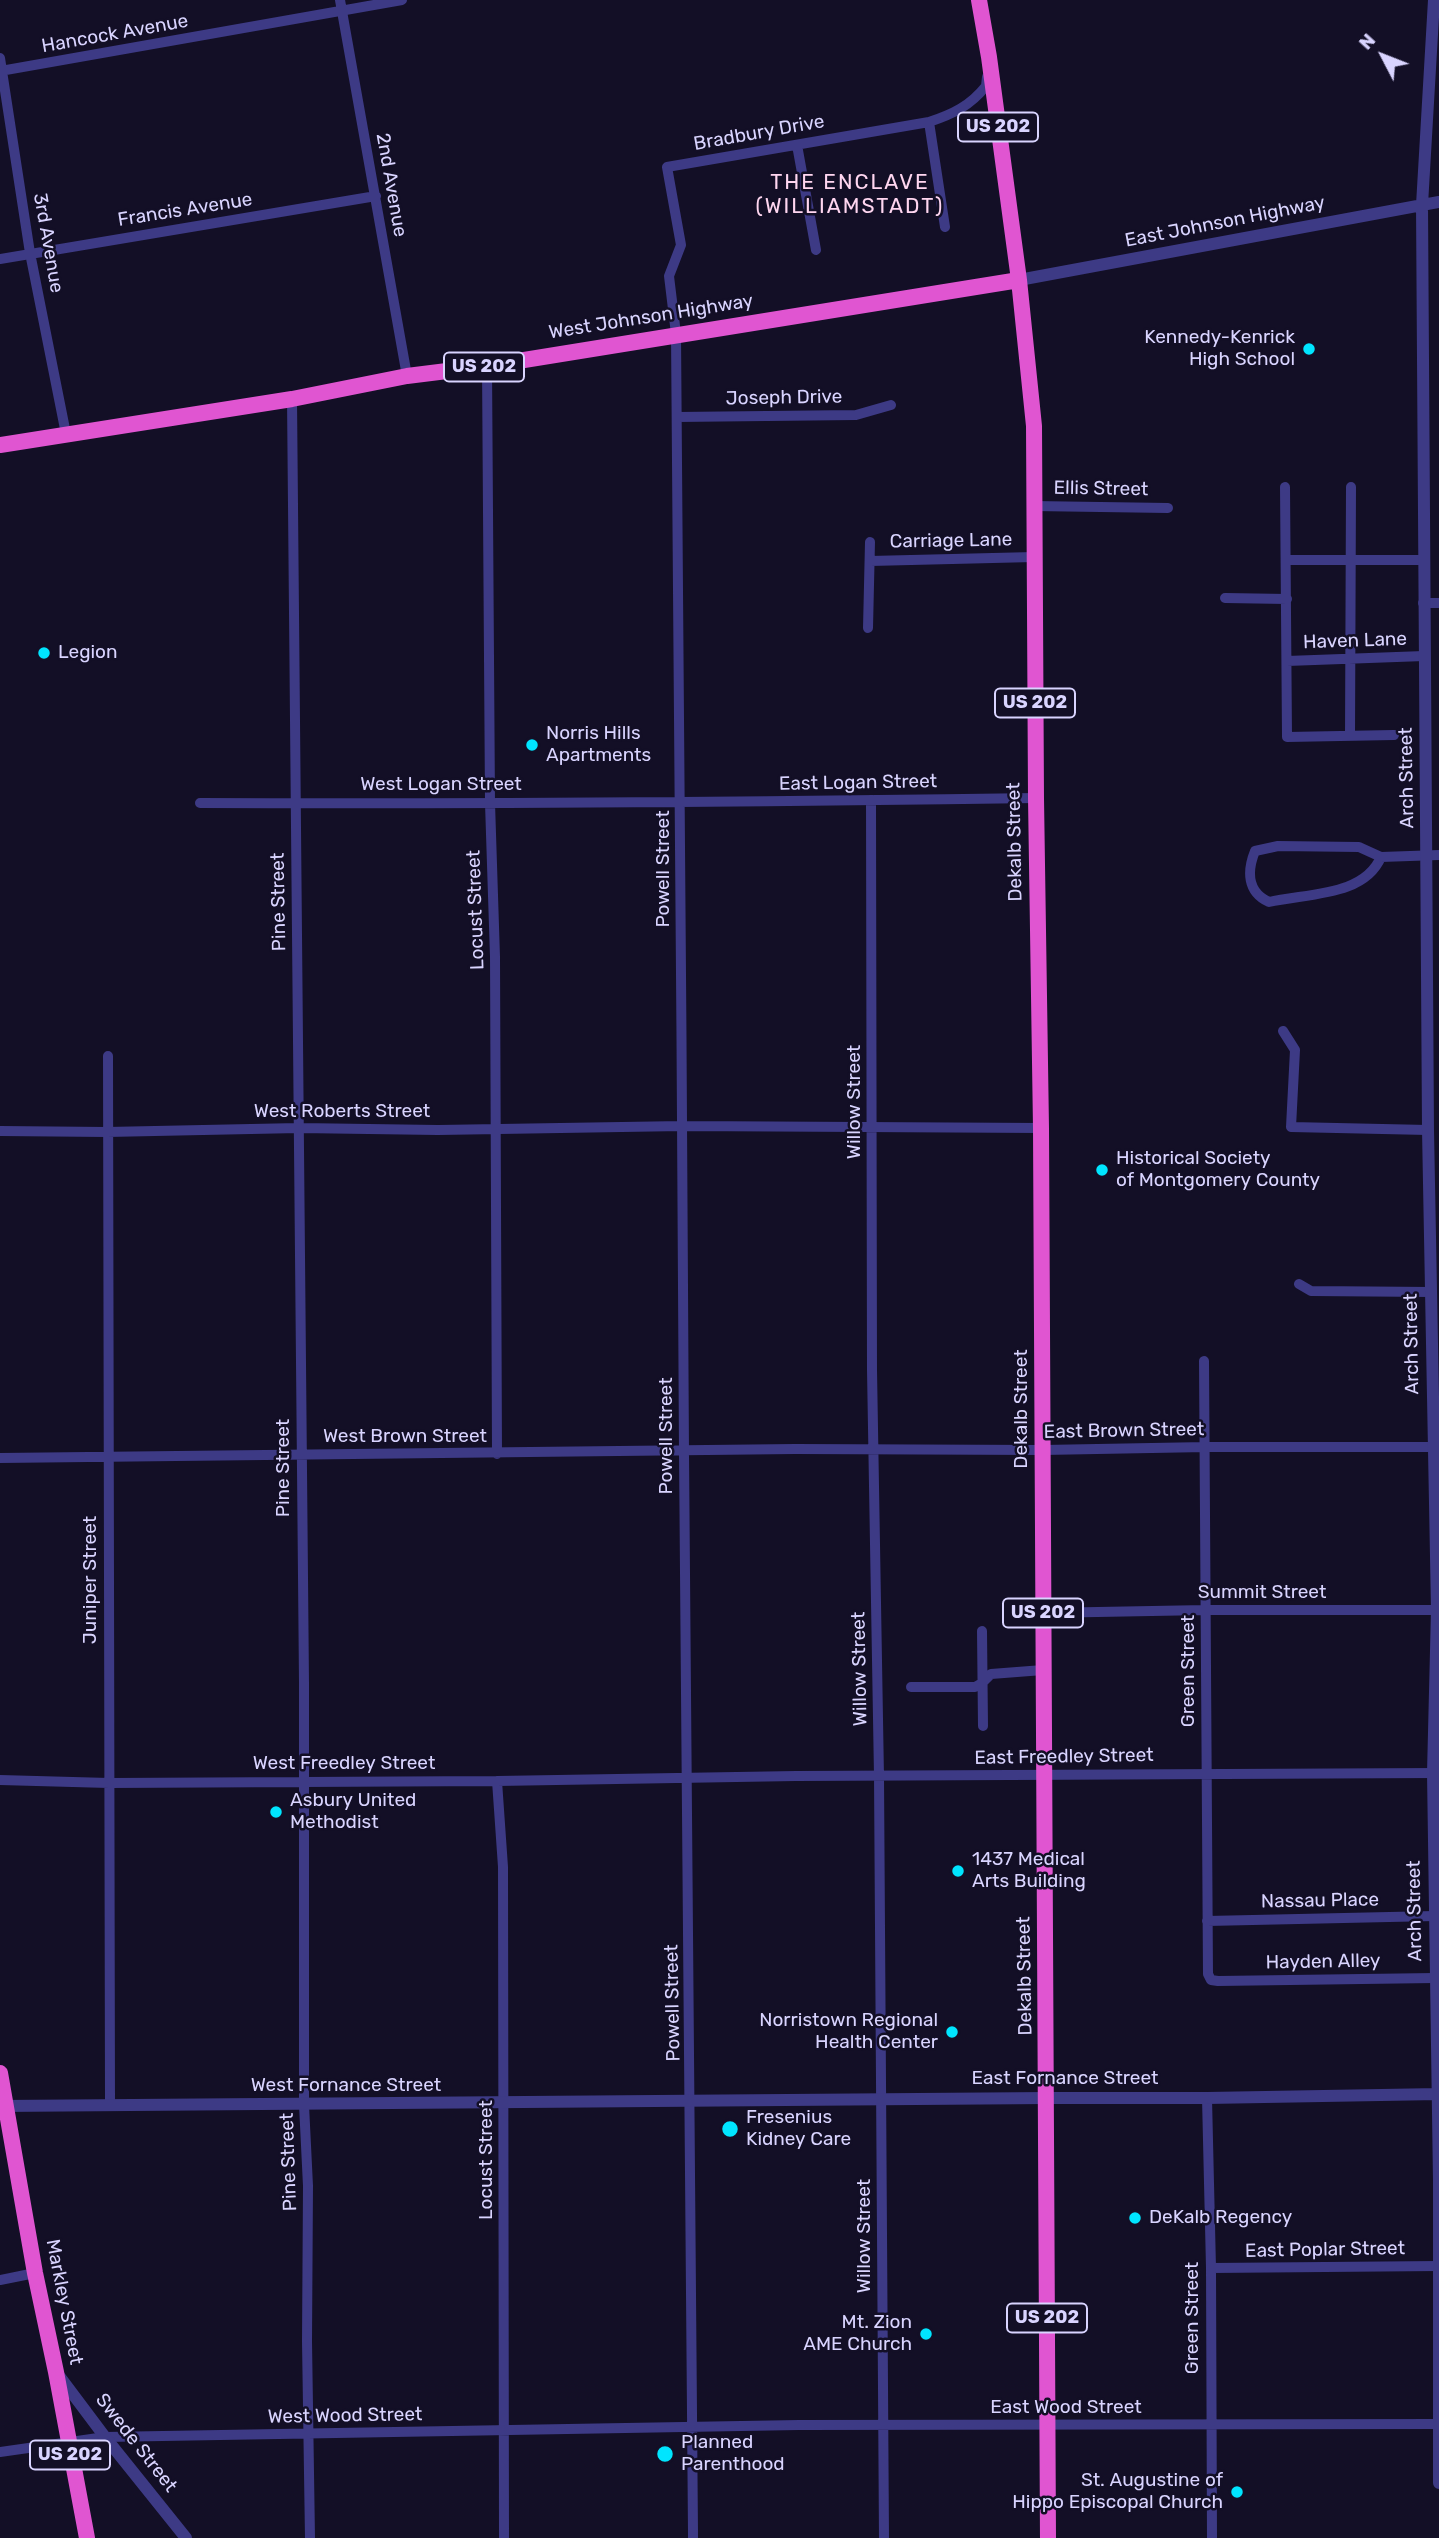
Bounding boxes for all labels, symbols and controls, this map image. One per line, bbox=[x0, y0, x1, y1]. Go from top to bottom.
street label: Hancock Avenue bbox=[40, 10, 190, 58]
north arrow bbox=[1348, 21, 1418, 91]
text: N bbox=[1354, 29, 1380, 54]
street label: Bradbury Drive bbox=[692, 110, 826, 156]
road number: US 202 bbox=[958, 112, 1038, 142]
street label: 2nd Avenue bbox=[371, 131, 411, 239]
district label: THE ENCLAVE (WILLIAMSTADT) bbox=[757, 170, 943, 220]
street label: Francis Avenue bbox=[116, 188, 254, 232]
street label: 3rd Avenue bbox=[28, 191, 68, 295]
street label: East Johnson Highway bbox=[1123, 191, 1327, 253]
street label: West Johnson Highway bbox=[547, 290, 755, 344]
place label: Kennedy-Kenrick High School bbox=[1144, 327, 1295, 371]
marker: Kennedy-Kenrick High School bbox=[1301, 341, 1317, 357]
road number: US 202 bbox=[444, 352, 524, 382]
street label: Joseph Drive bbox=[726, 386, 842, 410]
street label: Ellis Street bbox=[1053, 477, 1149, 501]
street label: Carriage Lane bbox=[889, 529, 1013, 553]
street label: Haven Lane bbox=[1303, 628, 1407, 654]
place label: Legion bbox=[58, 642, 117, 664]
marker: Legion bbox=[36, 645, 52, 661]
road number: US 202 bbox=[995, 688, 1075, 718]
place label: Norris Hills Apartments bbox=[546, 723, 651, 767]
street label: Arch Street bbox=[1395, 727, 1419, 829]
marker: Norris Hills Apartments bbox=[524, 737, 540, 753]
street label: East Logan Street bbox=[779, 770, 937, 796]
street label: West Logan Street bbox=[360, 774, 522, 796]
street label: Dekalb Street bbox=[1003, 782, 1027, 902]
street label: Powell Street bbox=[653, 810, 675, 928]
street label: Locust Street bbox=[463, 850, 489, 970]
street label: Pine Street bbox=[267, 853, 291, 951]
street label: Willow Street bbox=[844, 1045, 866, 1159]
street label: West Roberts Street bbox=[254, 1101, 430, 1123]
place label: Historical Society of Montgomery County bbox=[1116, 1148, 1320, 1192]
marker: Historical Society of Montgomery County bbox=[1094, 1162, 1110, 1178]
street label: Arch Street bbox=[1400, 1293, 1424, 1395]
street label: Dekalb Street bbox=[1011, 1349, 1033, 1469]
street label: Powell Street bbox=[656, 1377, 678, 1495]
street label: East Brown Street bbox=[1044, 1418, 1204, 1444]
street label: Pine Street bbox=[273, 1419, 295, 1517]
street label: West Brown Street bbox=[323, 1426, 487, 1448]
street label: Juniper Street bbox=[80, 1516, 102, 1644]
street label: Summit Street bbox=[1198, 1582, 1326, 1604]
road number: US 202 bbox=[1003, 1598, 1083, 1628]
street label: Willow Street bbox=[848, 1612, 872, 1726]
street label: Green Street bbox=[1178, 1615, 1200, 1727]
street label: East Freedley Street bbox=[974, 1744, 1154, 1770]
street label: West Freedley Street bbox=[253, 1753, 435, 1775]
place label: Asbury United Methodist bbox=[290, 1790, 416, 1834]
marker: Asbury United Methodist bbox=[268, 1804, 284, 1820]
place label: 1437 Medical Arts Building bbox=[972, 1849, 1086, 1893]
street label: Arch Street bbox=[1403, 1860, 1427, 1962]
marker: 1437 Medical Arts Building bbox=[950, 1863, 966, 1879]
street label: Nassau Place bbox=[1261, 1889, 1379, 1913]
street label: Dekalb Street bbox=[1013, 1916, 1037, 2036]
street label: Powell Street bbox=[661, 1944, 685, 2062]
street label: Hayden Alley bbox=[1265, 1950, 1381, 1974]
place label: Norristown Regional Health Center bbox=[759, 2010, 938, 2054]
marker: Norristown Regional Health Center bbox=[944, 2024, 960, 2040]
street label: East Fornance Street bbox=[972, 2068, 1158, 2090]
street label: West Fornance Street bbox=[251, 2075, 441, 2097]
street label: Locust Street bbox=[476, 2100, 498, 2220]
place label: Fresenius Kidney Care bbox=[746, 2107, 851, 2151]
street label: Pine Street bbox=[276, 2112, 302, 2212]
marker: Fresenius Kidney Care bbox=[720, 2119, 740, 2139]
street label: Willow Street bbox=[854, 2179, 876, 2293]
place label: DeKalb Regency bbox=[1149, 2207, 1292, 2229]
marker: DeKalb Regency bbox=[1127, 2210, 1143, 2226]
street label: Markley Street bbox=[41, 2237, 87, 2367]
street label: East Poplar Street bbox=[1245, 2237, 1405, 2263]
street label: Green Street bbox=[1182, 2262, 1204, 2374]
road number: US 202 bbox=[1007, 2304, 1087, 2332]
place label: Mt. Zion AME Church bbox=[803, 2312, 912, 2356]
marker: Mt. Zion AME Church bbox=[918, 2326, 934, 2342]
street label: Swede Street bbox=[90, 2389, 182, 2497]
street label: East Wood Street bbox=[990, 2397, 1142, 2419]
street label: West Wood Street bbox=[267, 2403, 423, 2429]
place label: Planned Parenthood bbox=[681, 2432, 785, 2476]
road number: US 202 bbox=[30, 2440, 110, 2470]
marker: Planned Parenthood bbox=[655, 2444, 675, 2464]
place label: St. Augustine of Hippo Episcopal Church bbox=[1012, 2470, 1223, 2514]
marker: St. Augustine of Hippo Episcopal Church bbox=[1229, 2484, 1245, 2500]

